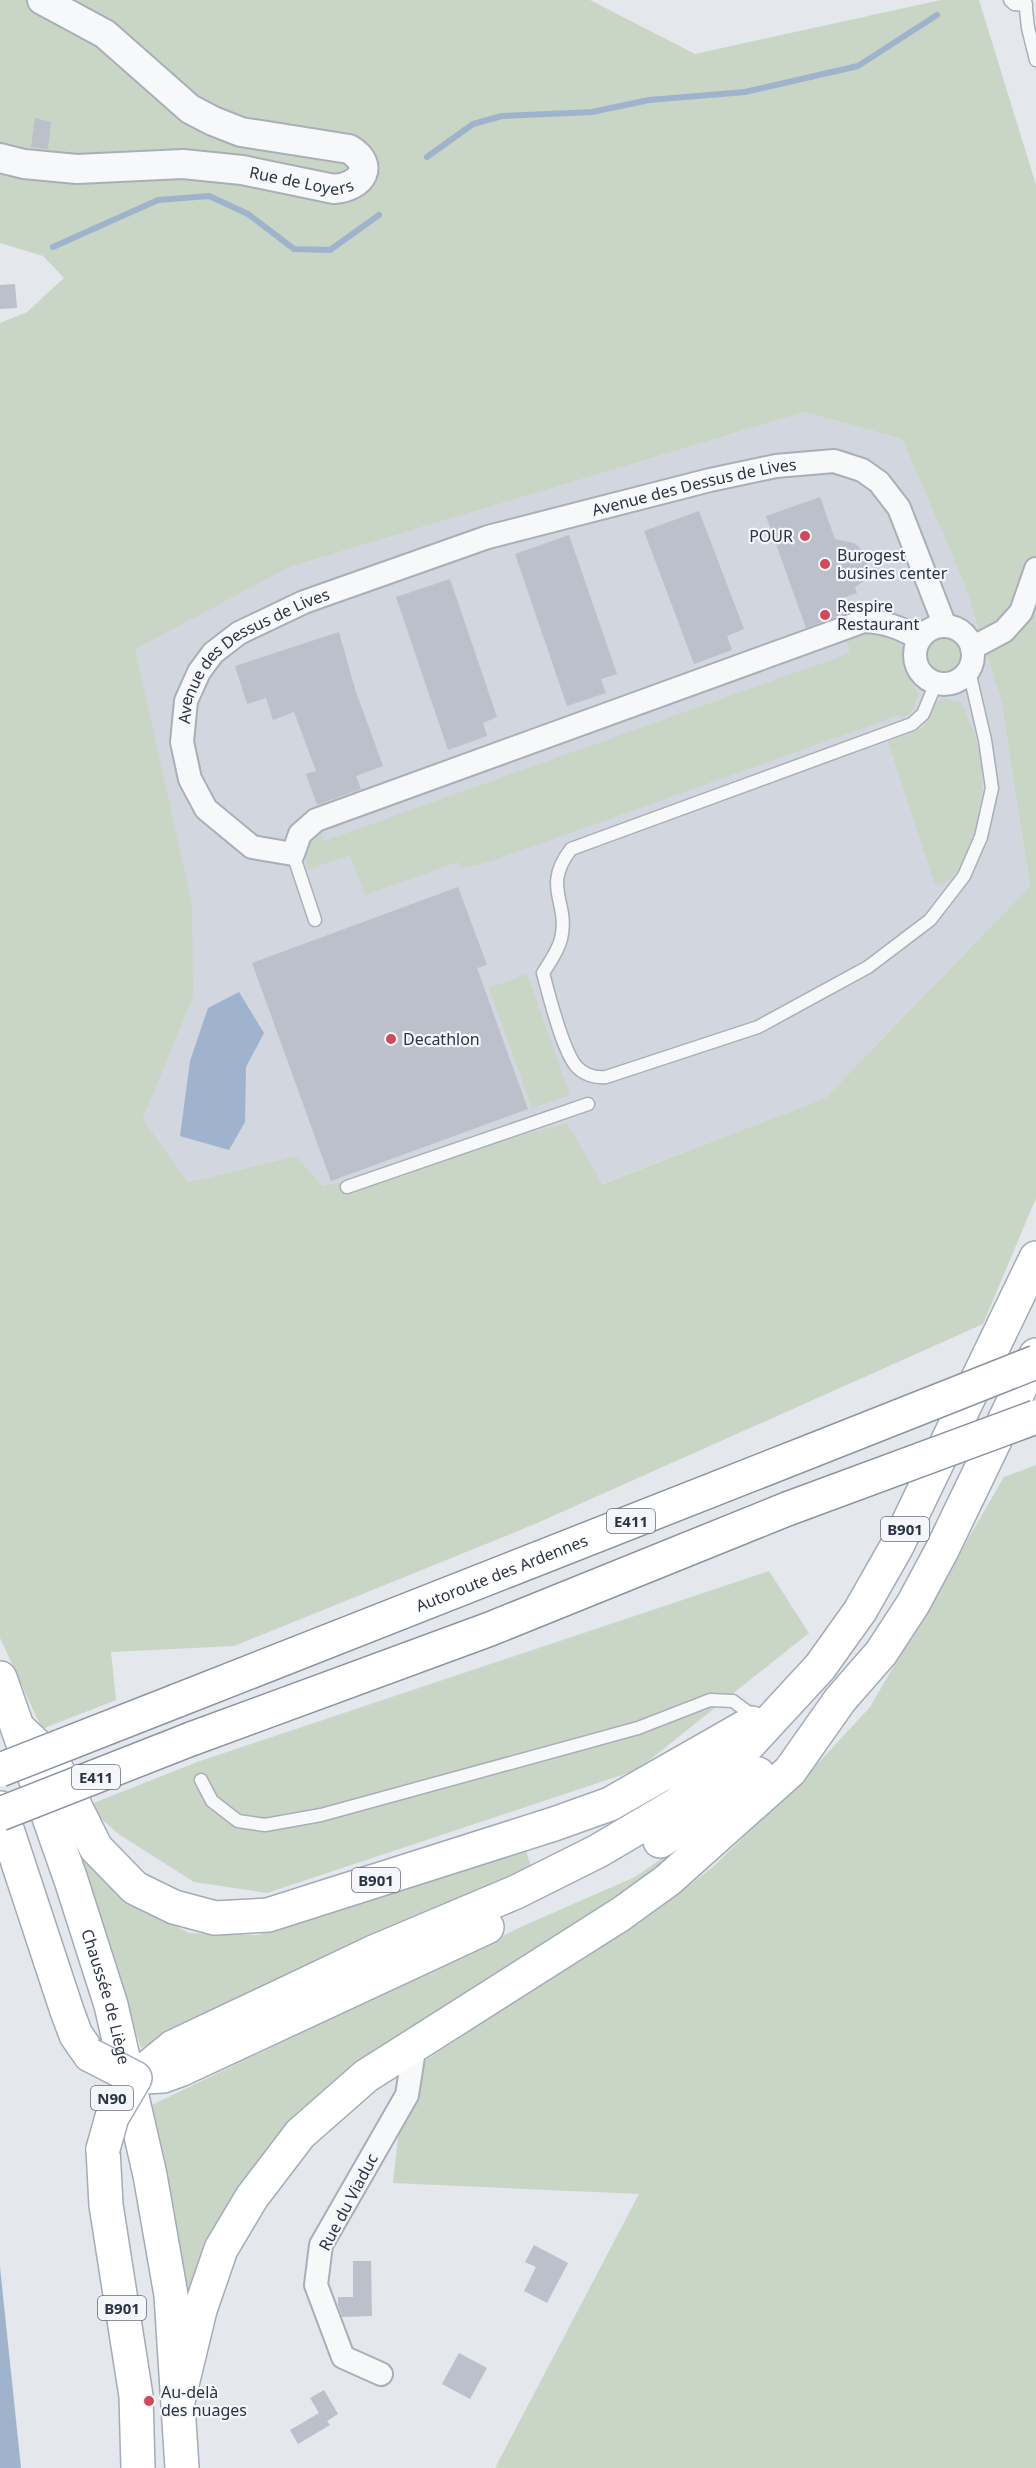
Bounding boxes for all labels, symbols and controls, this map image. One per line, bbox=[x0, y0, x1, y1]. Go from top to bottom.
street label: Rue de Loyers bbox=[248, 161, 357, 200]
street label: Avenue des Dessus de Lives bbox=[590, 453, 797, 521]
place label: POUR bbox=[749, 525, 793, 547]
marker: POUR bbox=[798, 529, 812, 543]
place label: Burogest busines center bbox=[837, 544, 948, 584]
marker: Burogest busines center bbox=[818, 557, 832, 571]
street label: Avenue des Dessus de Lives bbox=[173, 583, 332, 725]
place label: Respire Restaurant bbox=[837, 595, 919, 635]
marker: Respire Restaurant bbox=[818, 608, 832, 622]
place label: Decathlon bbox=[403, 1028, 480, 1050]
marker: Decathlon bbox=[384, 1032, 398, 1046]
road number: E411 bbox=[607, 1509, 655, 1533]
road number: B901 bbox=[881, 1517, 929, 1541]
street label: Autoroute des Ardennes bbox=[412, 1529, 591, 1617]
road number: E411 bbox=[72, 1765, 120, 1789]
road number: B901 bbox=[352, 1868, 400, 1892]
street label: Chaussée de Liège bbox=[76, 1926, 135, 2067]
road number: N90 bbox=[91, 2086, 133, 2110]
street label: Rue du Viaduc bbox=[313, 2149, 383, 2254]
road number: B901 bbox=[98, 2296, 146, 2320]
place label: Au-delà des nuages bbox=[161, 2381, 247, 2421]
marker: Au-delà des nuages bbox=[142, 2394, 156, 2408]

